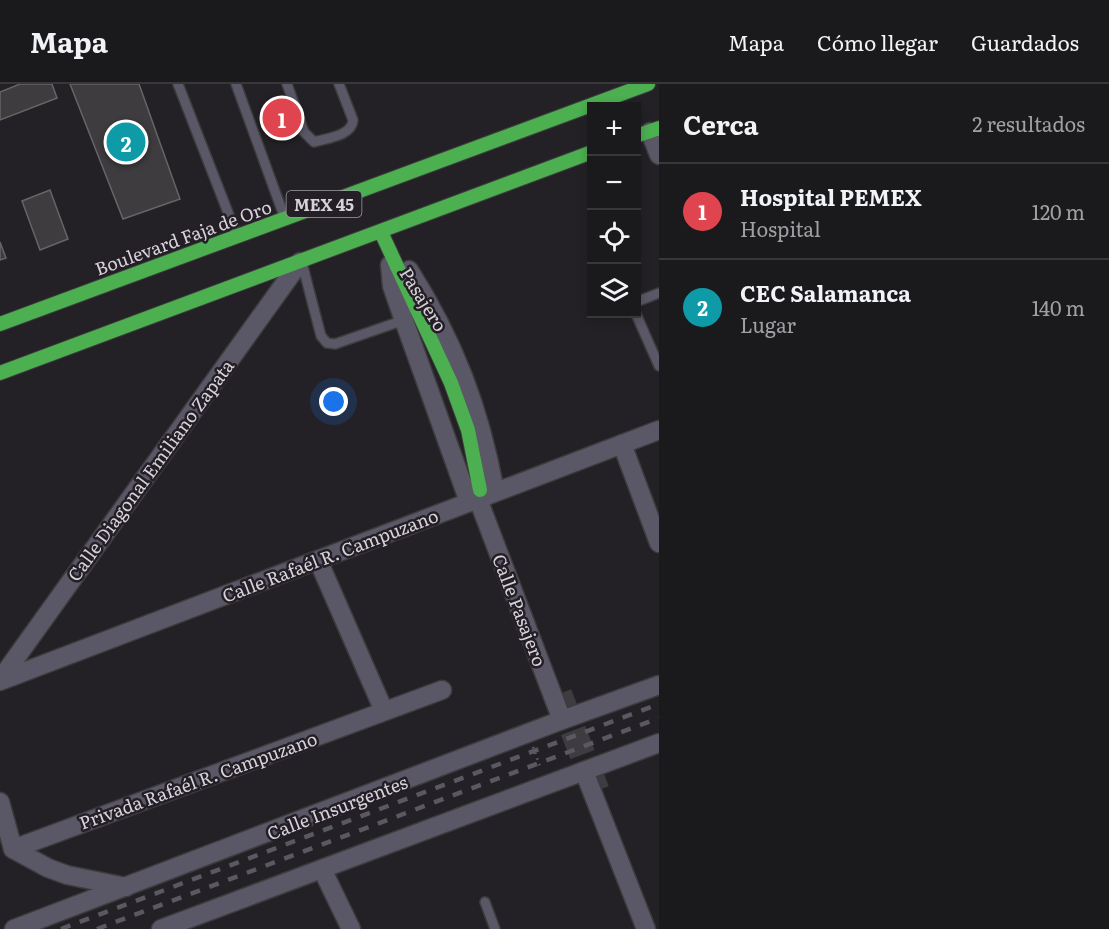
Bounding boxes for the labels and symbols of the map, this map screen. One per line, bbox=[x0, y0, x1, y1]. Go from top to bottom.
pin: 1 bbox=[262, 96, 302, 141]
pin: 2 bbox=[106, 120, 146, 164]
road number: MEX 45 bbox=[286, 191, 362, 217]
street label: Boulevard Faja de Oro bbox=[91, 192, 275, 282]
street label: Pasajero bbox=[394, 262, 454, 336]
street label: Calle Diagonal Emiliano Zapata bbox=[60, 353, 240, 587]
your location bbox=[319, 387, 348, 416]
street label: Calle Rafaél R. Campuzano bbox=[218, 501, 442, 609]
street label: Calle Pasajero bbox=[486, 550, 554, 670]
street label: Privada Rafaél R. Campuzano bbox=[75, 724, 321, 836]
street label: Calle Insurgentes bbox=[263, 768, 411, 846]

